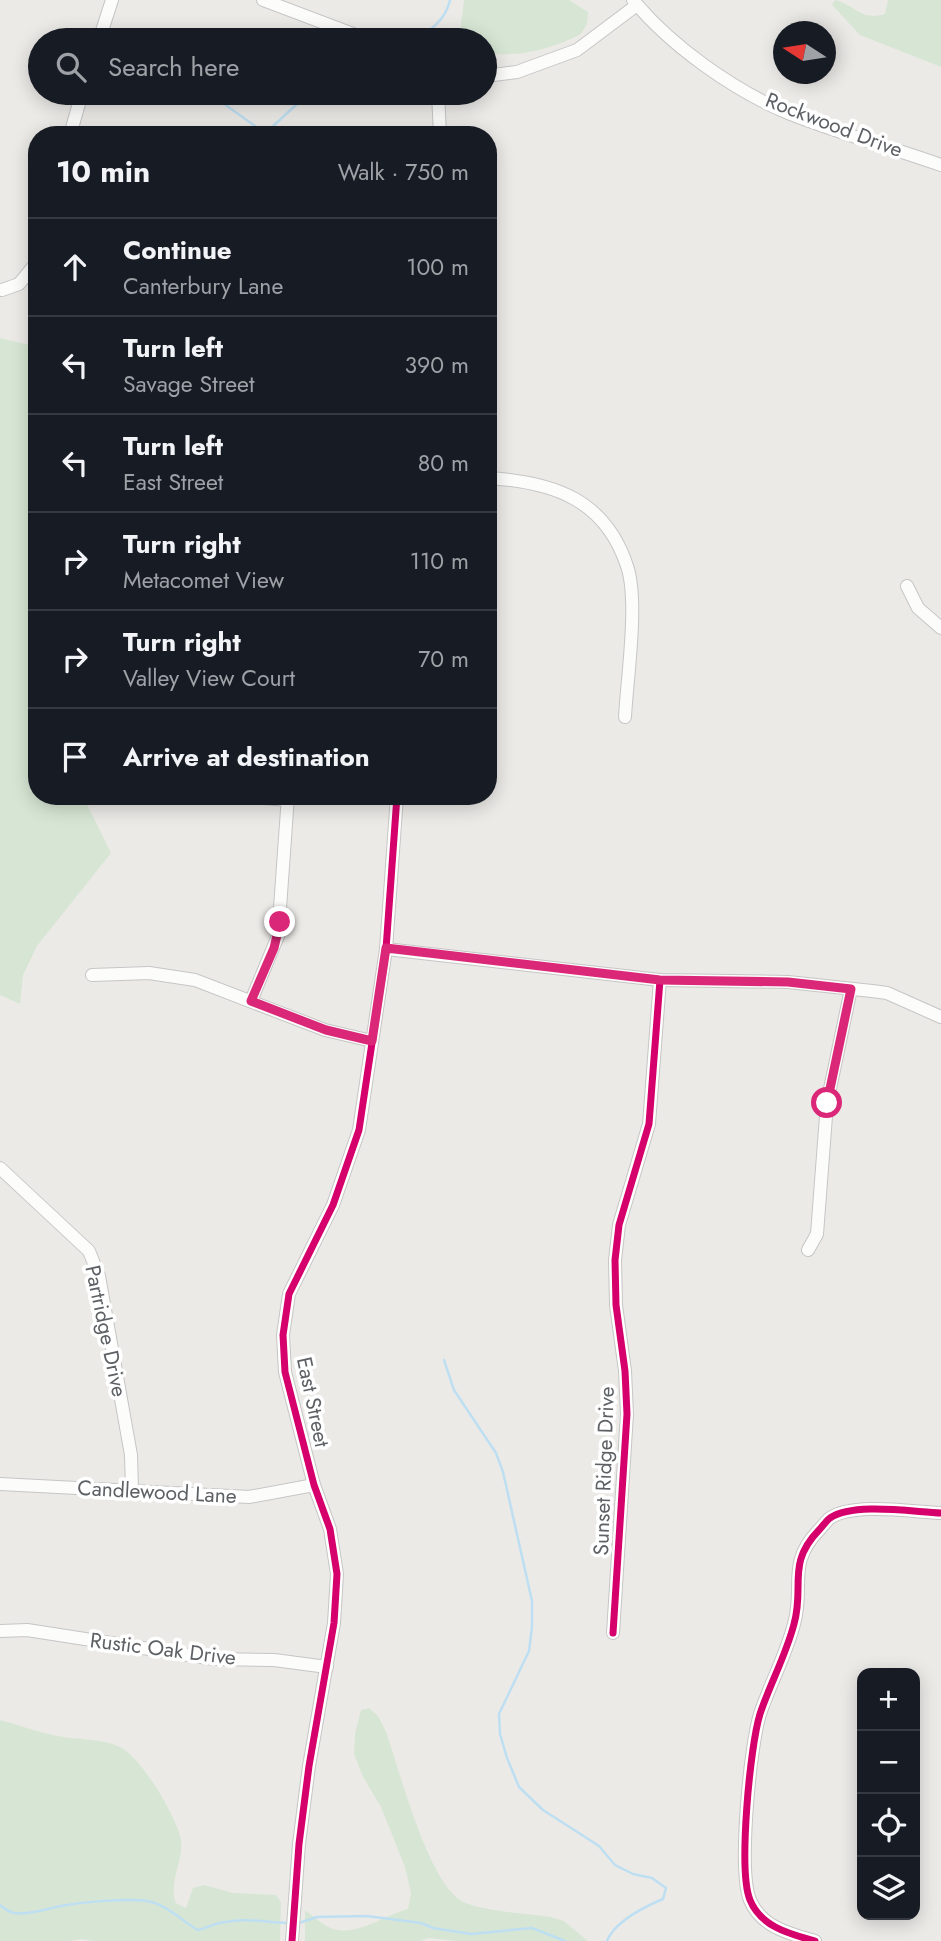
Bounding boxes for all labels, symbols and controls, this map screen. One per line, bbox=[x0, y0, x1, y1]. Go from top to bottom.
north arrow bbox=[773, 21, 836, 84]
search box bbox=[28, 28, 497, 105]
icon: search bbox=[52, 48, 90, 86]
text: Search here bbox=[108, 48, 240, 86]
street label: Rockwood Drive bbox=[761, 85, 907, 165]
text: 10 min bbox=[56, 150, 150, 193]
text: Walk · 750 m bbox=[338, 155, 469, 189]
text: Continue bbox=[123, 231, 232, 269]
icon: ahead bbox=[56, 248, 94, 286]
text: 100 m bbox=[406, 250, 469, 284]
text: Canterbury Lane bbox=[123, 269, 283, 303]
text: Turn left bbox=[123, 329, 223, 367]
icon: left bbox=[56, 346, 94, 384]
text: 390 m bbox=[405, 348, 469, 382]
text: Savage Street bbox=[123, 367, 254, 401]
text: Turn left bbox=[123, 427, 223, 465]
icon: left bbox=[56, 444, 94, 482]
text: 80 m bbox=[418, 446, 469, 480]
text: East Street bbox=[123, 465, 223, 499]
text: Turn right bbox=[123, 525, 241, 563]
icon: right bbox=[56, 542, 94, 580]
text: 110 m bbox=[410, 544, 469, 578]
text: Metacomet View bbox=[123, 563, 284, 597]
text: Turn right bbox=[123, 623, 241, 661]
icon: right bbox=[56, 640, 94, 678]
text: 70 m bbox=[418, 642, 469, 676]
text: Valley View Court bbox=[123, 661, 295, 695]
icon: arrive bbox=[56, 738, 94, 776]
text: Arrive at destination bbox=[123, 738, 370, 776]
route end bbox=[264, 906, 295, 937]
route start bbox=[811, 1087, 842, 1118]
street label: Partridge Drive bbox=[77, 1263, 135, 1400]
street label: East Street bbox=[289, 1354, 337, 1450]
street label: Sunset Ridge Drive bbox=[586, 1386, 622, 1556]
street label: Candlewood Lane bbox=[77, 1473, 238, 1511]
street label: Rustic Oak Drive bbox=[88, 1625, 238, 1673]
map controls bbox=[857, 1668, 920, 1920]
button: + bbox=[857, 1668, 920, 1731]
button: − bbox=[857, 1731, 920, 1794]
button: locate bbox=[857, 1794, 920, 1857]
button: layers bbox=[857, 1857, 920, 1920]

